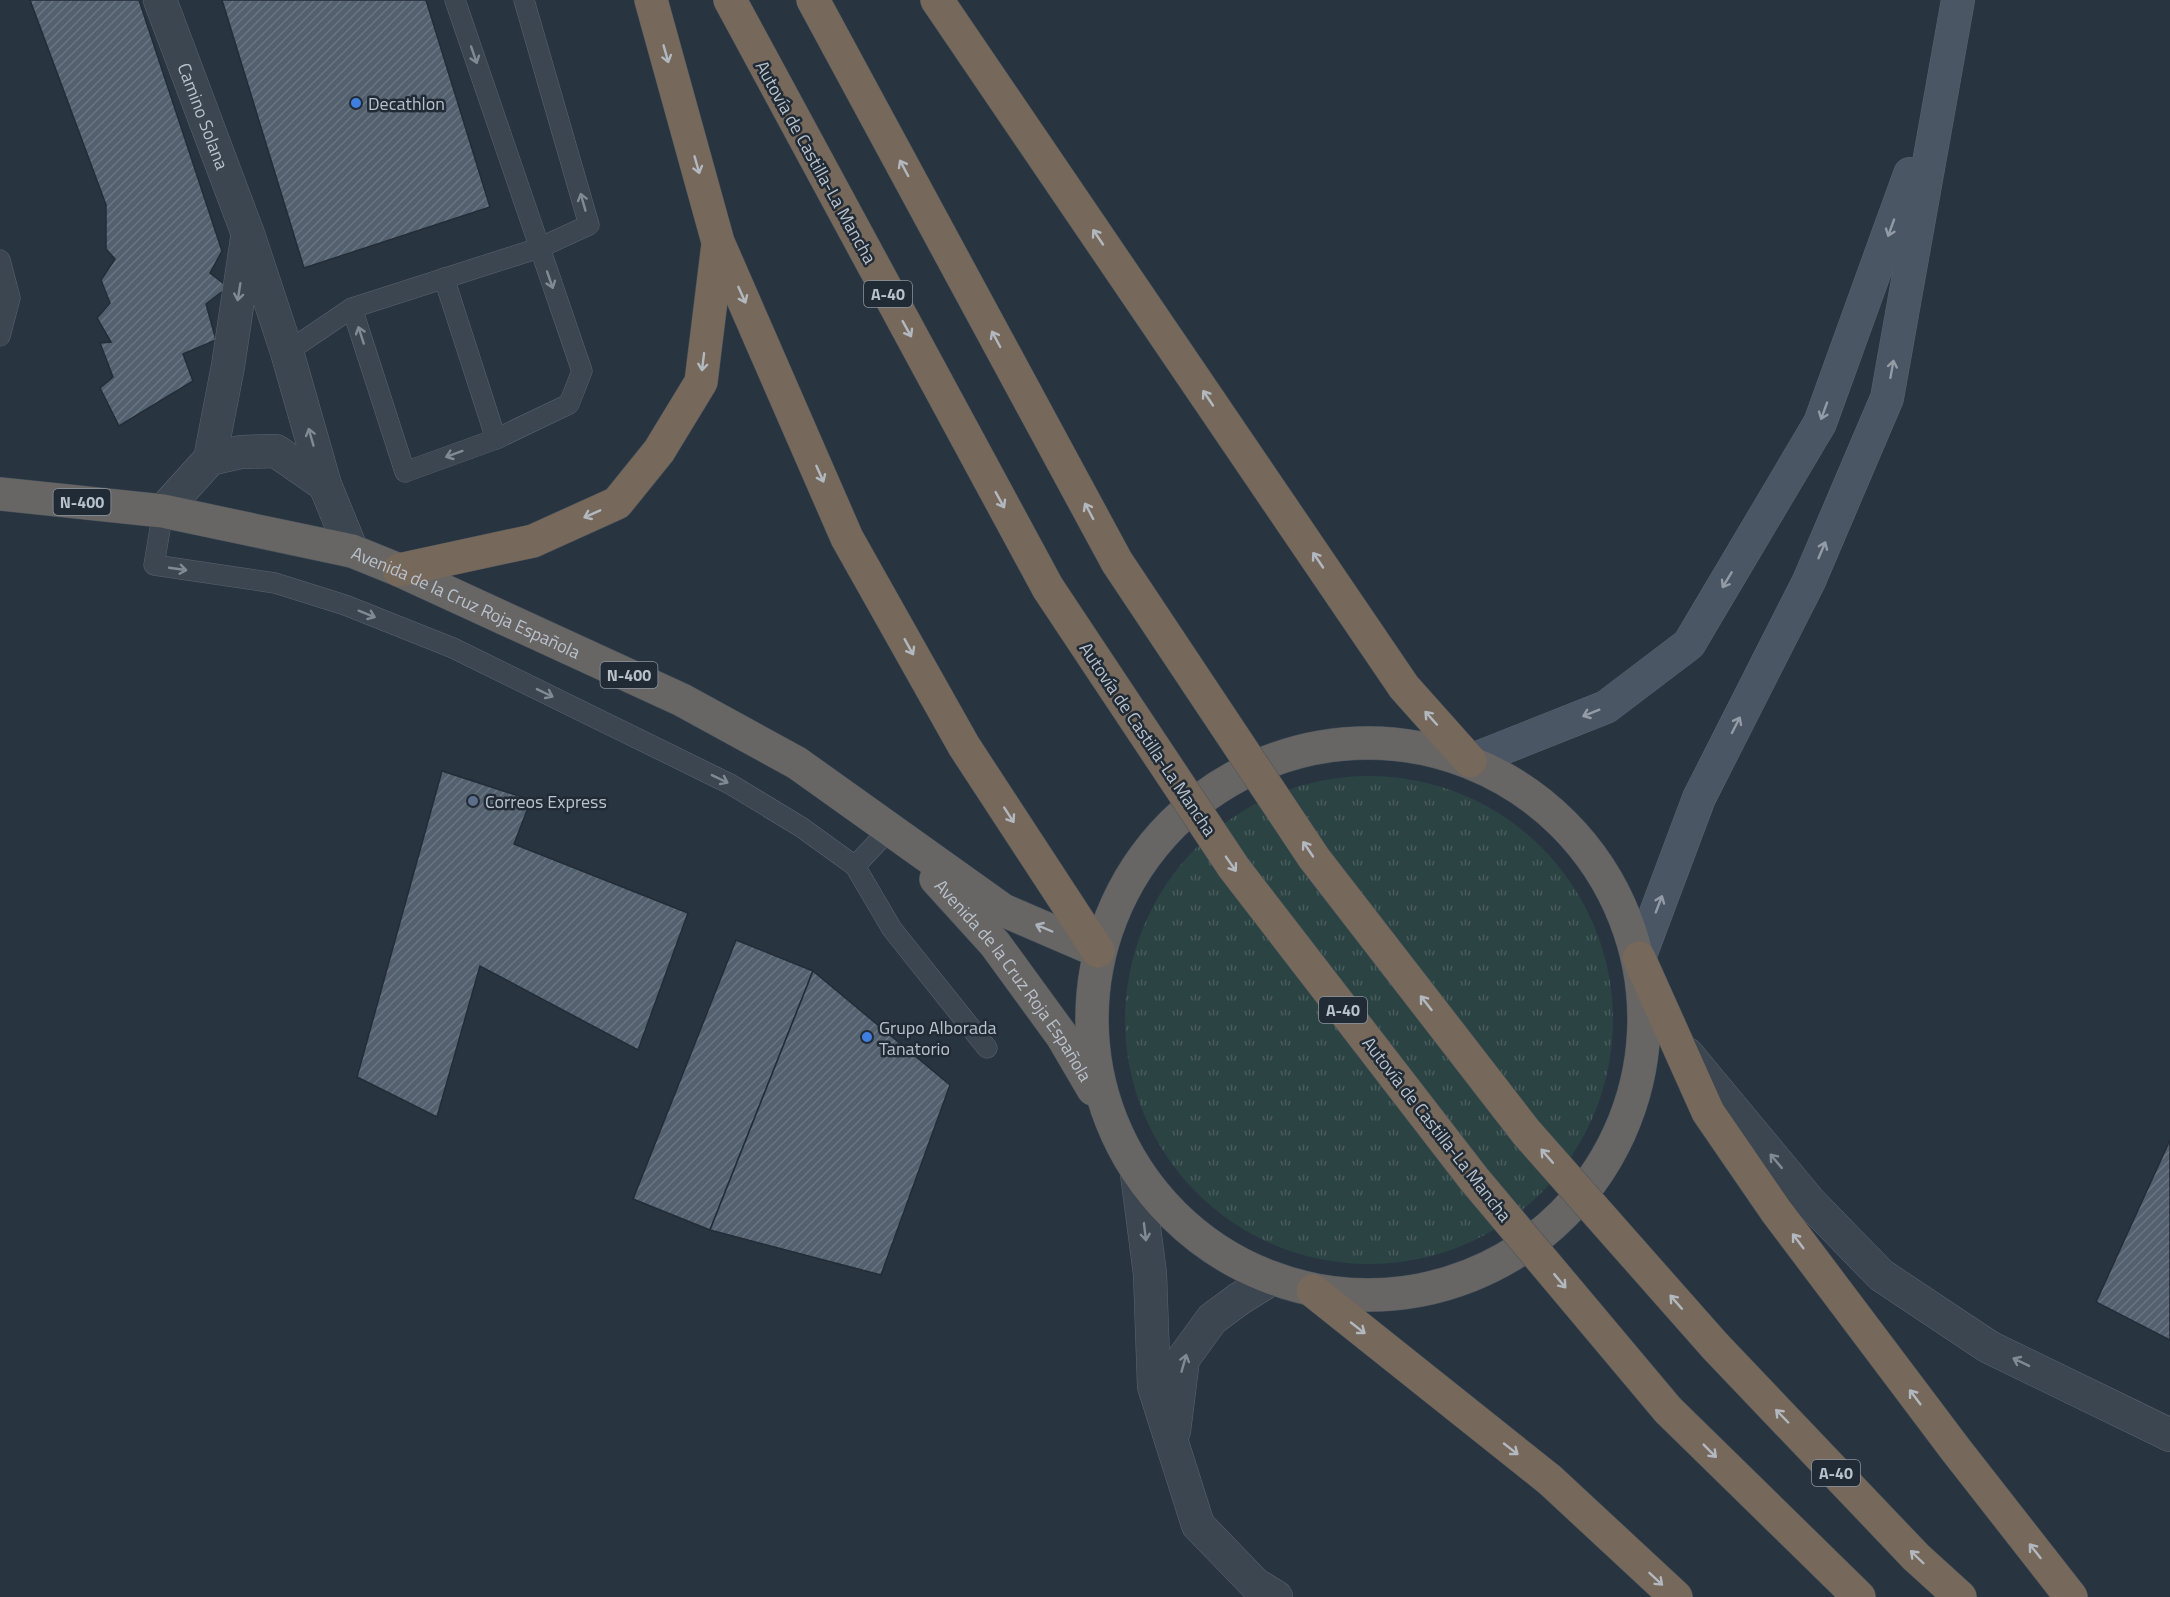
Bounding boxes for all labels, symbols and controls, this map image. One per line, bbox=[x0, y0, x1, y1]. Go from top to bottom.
one-way arrow bbox=[661, 44, 672, 63]
one-way arrow bbox=[469, 45, 480, 64]
street label: Autovía de Castilla-La Mancha bbox=[749, 55, 883, 269]
street label: Camino Solana bbox=[171, 59, 236, 173]
place label: Decathlon bbox=[368, 90, 445, 117]
marker: Decathlon bbox=[349, 96, 363, 110]
one-way arrow bbox=[692, 155, 703, 174]
one-way arrow bbox=[898, 159, 909, 177]
one-way arrow bbox=[577, 193, 588, 212]
one-way arrow bbox=[1885, 218, 1896, 237]
one-way arrow bbox=[1092, 230, 1104, 246]
one-way arrow bbox=[545, 270, 556, 289]
road number: A-40 bbox=[864, 281, 912, 307]
one-way arrow bbox=[233, 282, 244, 302]
one-way arrow bbox=[737, 286, 748, 304]
one-way arrow bbox=[902, 319, 913, 337]
one-way arrow bbox=[354, 326, 365, 345]
one-way arrow bbox=[990, 331, 1002, 348]
one-way arrow bbox=[698, 352, 709, 372]
one-way arrow bbox=[1887, 359, 1898, 379]
one-way arrow bbox=[1202, 391, 1214, 407]
one-way arrow bbox=[1818, 401, 1829, 420]
one-way arrow bbox=[305, 428, 316, 447]
one-way arrow bbox=[445, 450, 463, 461]
one-way arrow bbox=[814, 465, 826, 483]
road number: N-400 bbox=[54, 489, 110, 515]
one-way arrow bbox=[994, 491, 1006, 508]
one-way arrow bbox=[1083, 503, 1095, 520]
one-way arrow bbox=[583, 509, 601, 521]
street label: Avenida de la Cruz Roja Española bbox=[348, 539, 585, 665]
one-way arrow bbox=[1817, 541, 1828, 560]
one-way arrow bbox=[1311, 551, 1324, 568]
one-way arrow bbox=[168, 563, 188, 574]
one-way arrow bbox=[1720, 571, 1732, 588]
one-way arrow bbox=[357, 609, 376, 620]
street label: Autovía de Castilla-La Mancha bbox=[1073, 637, 1223, 841]
one-way arrow bbox=[903, 639, 915, 656]
road number: N-400 bbox=[600, 662, 658, 688]
one-way arrow bbox=[536, 688, 554, 699]
one-way arrow bbox=[1582, 708, 1601, 719]
one-way arrow bbox=[1424, 710, 1438, 725]
one-way arrow bbox=[1731, 716, 1742, 734]
one-way arrow bbox=[711, 774, 729, 785]
place label: Correos Express bbox=[485, 788, 607, 815]
marker: Correos Express bbox=[466, 794, 480, 808]
one-way arrow bbox=[1002, 806, 1015, 823]
one-way arrow bbox=[1301, 840, 1314, 857]
one-way arrow bbox=[1225, 855, 1237, 871]
street label: Avenida de la Cruz Roja Española bbox=[929, 873, 1099, 1086]
one-way arrow bbox=[1655, 895, 1666, 914]
one-way arrow bbox=[1036, 922, 1054, 933]
one-way arrow bbox=[1420, 996, 1433, 1012]
road number: A-40 bbox=[1319, 997, 1367, 1023]
place label: Grupo Alborada Tanatorio bbox=[879, 1014, 996, 1062]
marker: Grupo Alborada Tanatorio bbox=[860, 1030, 874, 1044]
street label: Autovía de Castilla-La Mancha bbox=[1356, 1031, 1518, 1227]
one-way arrow bbox=[1540, 1149, 1554, 1164]
one-way arrow bbox=[1769, 1153, 1782, 1169]
one-way arrow bbox=[1139, 1221, 1150, 1241]
one-way arrow bbox=[1792, 1234, 1805, 1250]
one-way arrow bbox=[1553, 1273, 1567, 1288]
one-way arrow bbox=[1669, 1295, 1683, 1310]
one-way arrow bbox=[1350, 1321, 1366, 1334]
one-way arrow bbox=[1179, 1354, 1190, 1373]
one-way arrow bbox=[2013, 1356, 2031, 1368]
one-way arrow bbox=[1909, 1389, 1922, 1405]
one-way arrow bbox=[1775, 1409, 1789, 1424]
one-way arrow bbox=[1503, 1442, 1519, 1455]
one-way arrow bbox=[1703, 1443, 1718, 1458]
road number: A-40 bbox=[1812, 1460, 1860, 1486]
one-way arrow bbox=[2028, 1543, 2041, 1559]
one-way arrow bbox=[1910, 1550, 1925, 1564]
one-way arrow bbox=[1649, 1572, 1664, 1586]

